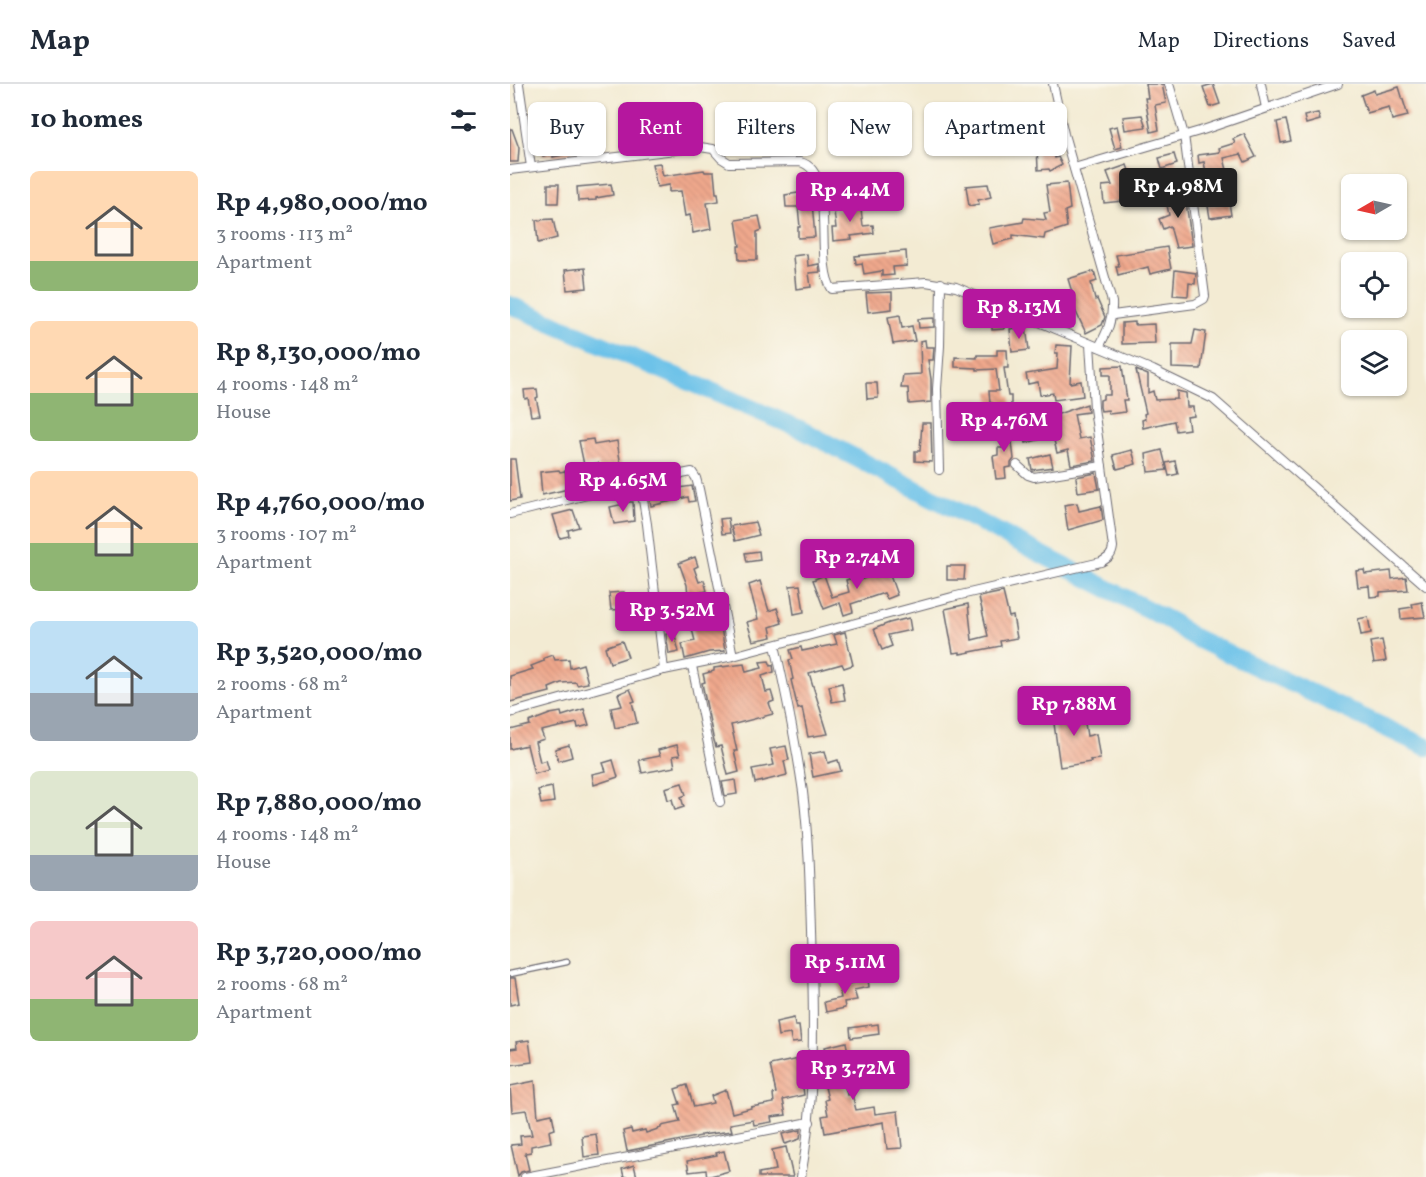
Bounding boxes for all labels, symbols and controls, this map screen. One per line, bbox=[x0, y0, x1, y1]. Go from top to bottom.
text: Map bbox=[30, 22, 90, 61]
text: Map bbox=[1138, 27, 1180, 56]
text: Directions bbox=[1213, 27, 1309, 56]
text: Saved bbox=[1342, 27, 1396, 56]
text: 10 homes bbox=[30, 102, 143, 138]
chip: Buy bbox=[528, 102, 606, 156]
chip: Rent bbox=[618, 102, 703, 156]
chip: Filters bbox=[715, 102, 816, 156]
chip: New bbox=[828, 102, 912, 156]
chip: Apartment bbox=[924, 102, 1067, 156]
icon: filters bbox=[447, 104, 480, 137]
pin: Rp 4.98M bbox=[1116, 168, 1240, 219]
pin: Rp 4.4M bbox=[795, 172, 905, 223]
text: Rp 4.98M bbox=[1133, 173, 1223, 201]
north arrow bbox=[1341, 174, 1407, 240]
map controls bbox=[1341, 174, 1407, 396]
text: Rp 4.4M bbox=[810, 177, 890, 205]
text: Rp 4,980,000/mo bbox=[216, 185, 428, 221]
icon: home bbox=[78, 195, 150, 267]
text: 3 rooms · 113 m² bbox=[216, 221, 353, 249]
text: Apartment bbox=[216, 249, 312, 277]
button: locate bbox=[1341, 252, 1407, 318]
pin: Rp 8.13M bbox=[957, 289, 1081, 340]
text: Rp 8.13M bbox=[977, 294, 1061, 322]
button: layers bbox=[1341, 330, 1407, 396]
text: Rp 8,130,000/mo bbox=[216, 335, 421, 371]
icon: home bbox=[78, 345, 150, 417]
text: 4 rooms · 148 m² bbox=[216, 371, 358, 399]
text: House bbox=[216, 399, 271, 427]
pin: Rp 4.76M bbox=[942, 402, 1066, 453]
text: Rp 4.76M bbox=[960, 407, 1048, 435]
pin: Rp 4.65M bbox=[561, 462, 685, 513]
text: Rp 4.65M bbox=[579, 467, 667, 495]
text: Rp 4,760,000/mo bbox=[216, 485, 425, 521]
icon: home bbox=[78, 495, 150, 567]
text: 3 rooms · 107 m² bbox=[216, 521, 357, 549]
pin: Rp 2.74M bbox=[795, 539, 919, 590]
text: Rp 2.74M bbox=[814, 544, 900, 572]
text: Apartment bbox=[216, 549, 312, 577]
pin: Rp 3.52M bbox=[610, 592, 734, 643]
text: Rp 3.52M bbox=[629, 597, 715, 625]
text: Rp 3,520,000/mo bbox=[216, 635, 422, 671]
icon: home bbox=[78, 645, 150, 717]
text: 2 rooms · 68 m² bbox=[216, 671, 348, 699]
pin: Rp 7.88M bbox=[1012, 686, 1136, 737]
text: Rp 7.88M bbox=[1031, 691, 1117, 719]
text: Apartment bbox=[216, 699, 312, 727]
text: Rp 7,880,000/mo bbox=[216, 785, 422, 821]
icon: home bbox=[78, 795, 150, 867]
text: 4 rooms · 148 m² bbox=[216, 821, 358, 849]
text: House bbox=[216, 849, 271, 877]
text: Rp 3,720,000/mo bbox=[216, 935, 422, 971]
pin: Rp 5.11M bbox=[783, 944, 907, 995]
icon: home bbox=[78, 945, 150, 1017]
text: Rp 5.11M bbox=[804, 949, 886, 977]
text: 2 rooms · 68 m² bbox=[216, 971, 348, 999]
text: Apartment bbox=[216, 999, 312, 1027]
pin: Rp 3.72M bbox=[791, 1050, 915, 1101]
text: Rp 3.72M bbox=[810, 1055, 896, 1083]

